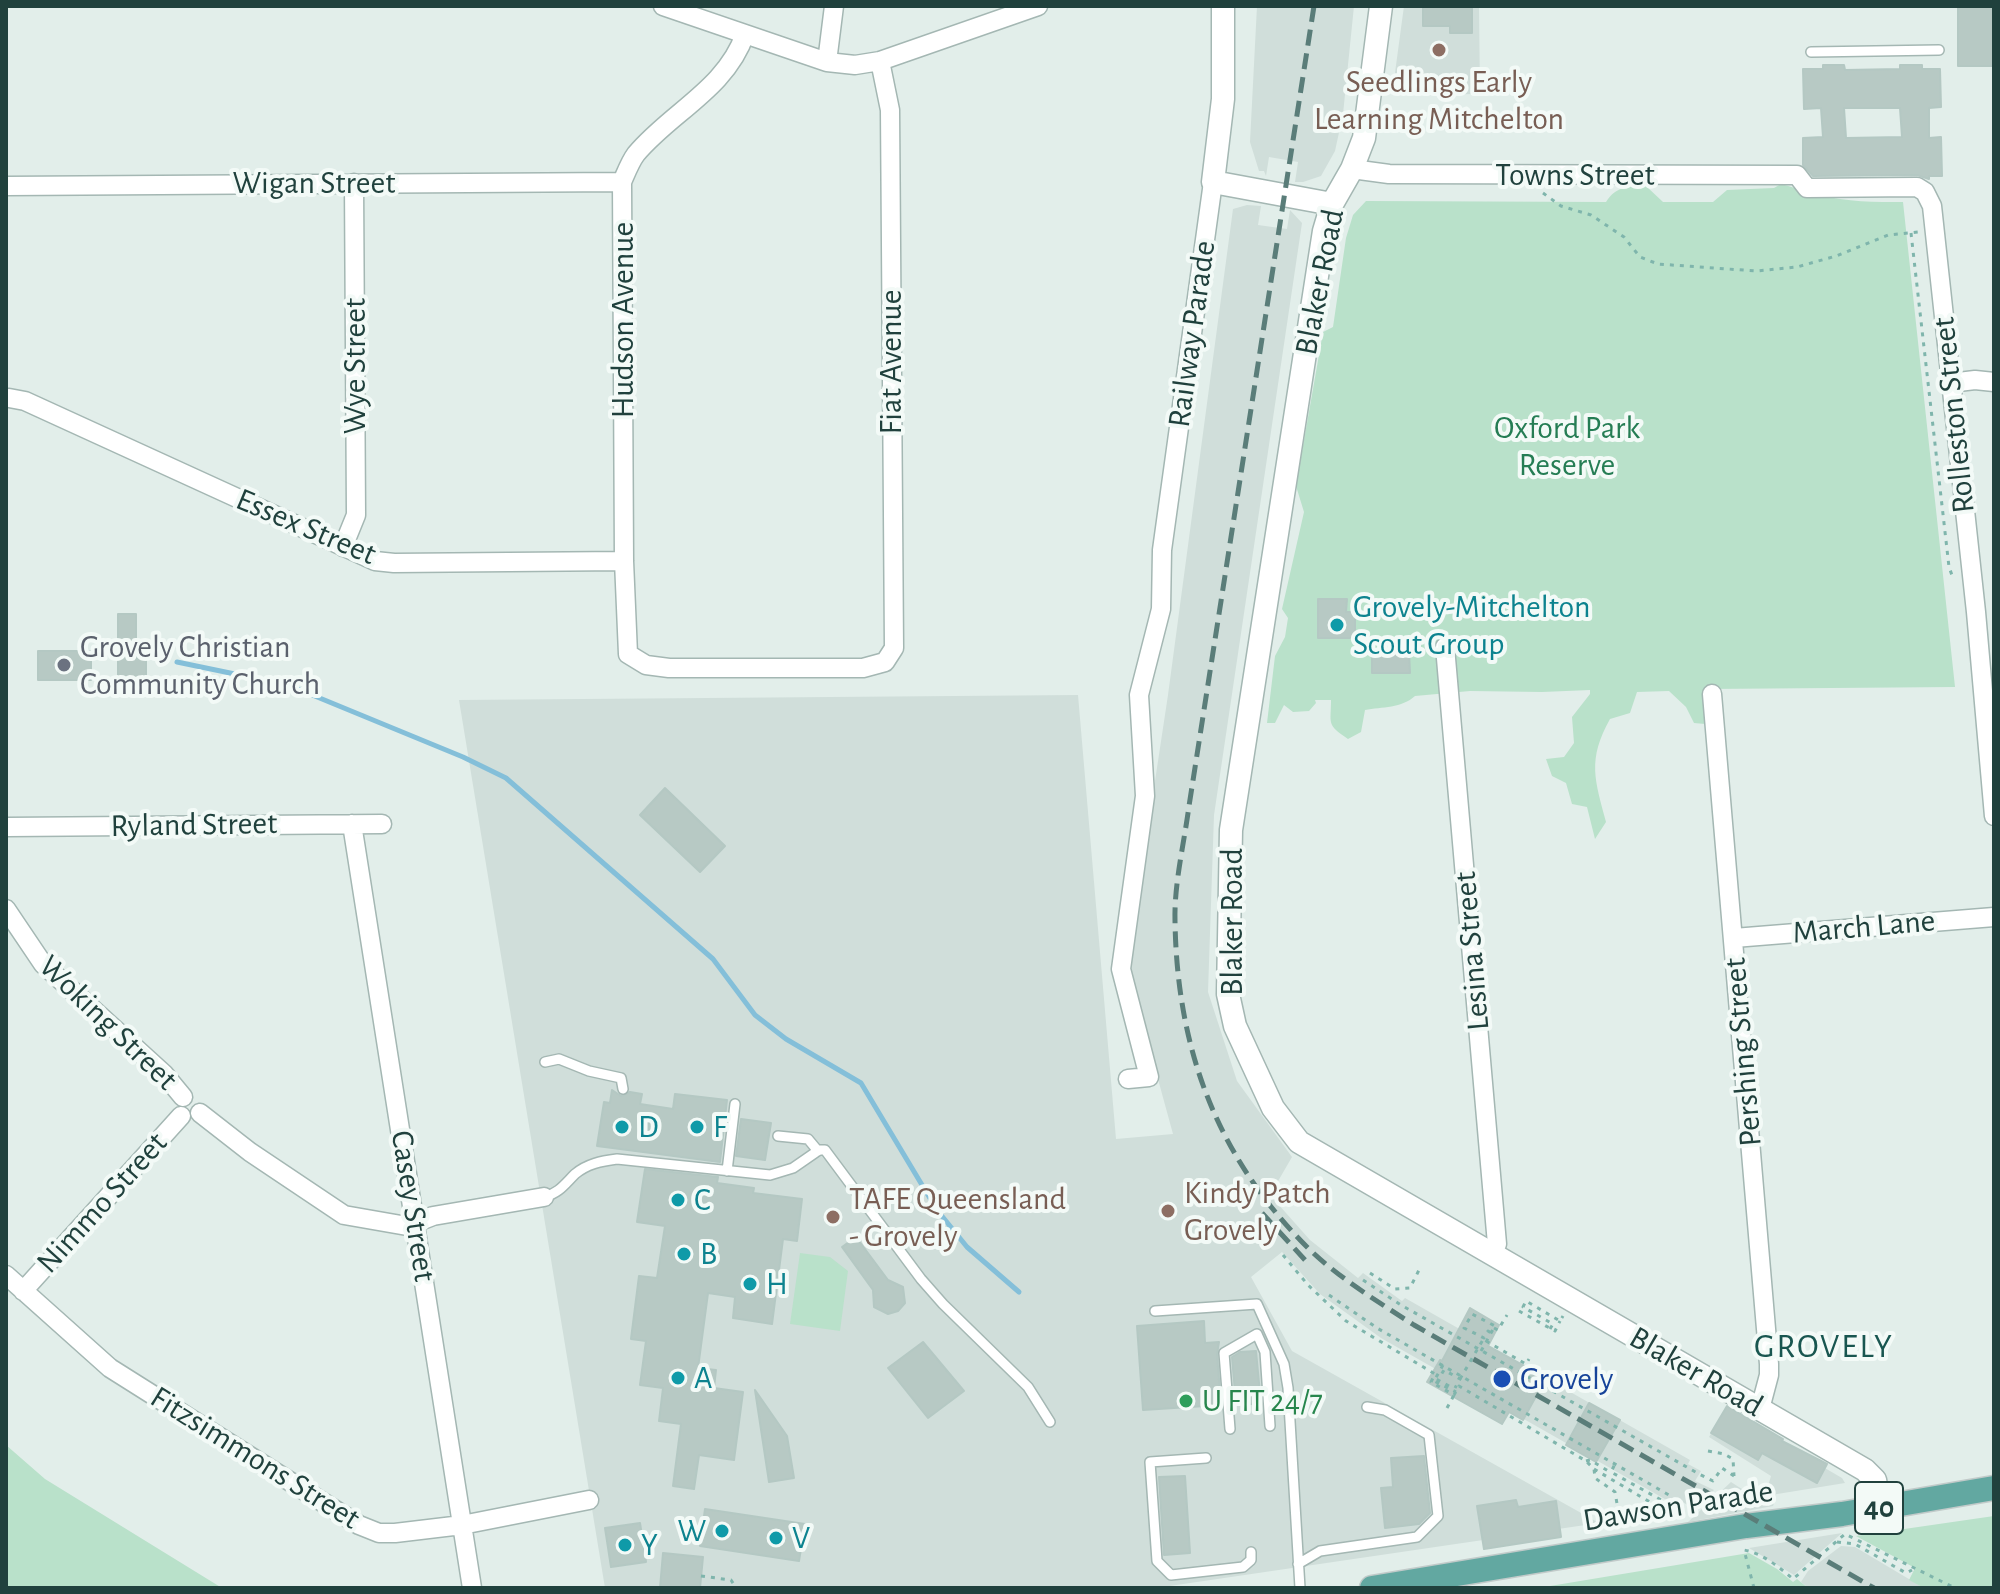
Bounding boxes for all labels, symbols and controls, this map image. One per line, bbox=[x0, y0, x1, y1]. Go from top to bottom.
marker: Seedlings Early Learning Mitchelton bbox=[1430, 41, 1448, 59]
place label: Seedlings Early Learning Mitchelton bbox=[1314, 63, 1564, 138]
street label: Towns Street bbox=[1495, 156, 1655, 194]
street label: Wigan Street bbox=[232, 164, 396, 202]
street label: Blaker Road bbox=[1287, 206, 1353, 358]
street label: Hudson Avenue bbox=[604, 222, 642, 418]
street label: Railway Parade bbox=[1160, 238, 1224, 430]
street label: Fiat Avenue bbox=[872, 289, 910, 435]
street label: Wye Street bbox=[336, 298, 374, 434]
street label: Rolleston Street bbox=[1925, 315, 1983, 515]
park label: Oxford Park Reserve bbox=[1494, 409, 1640, 484]
street label: Essex Street bbox=[230, 480, 382, 574]
place label: Grovely-Mitchelton Scout Group bbox=[1353, 588, 1590, 663]
marker: Grovely-Mitchelton Scout Group bbox=[1328, 616, 1346, 634]
place label: Grovely Christian Community Church bbox=[80, 628, 320, 703]
marker: Grovely Christian Community Church bbox=[55, 656, 73, 674]
street label: Ryland Street bbox=[110, 804, 278, 846]
street label: Blaker Road bbox=[1213, 848, 1251, 996]
street label: Lesina Street bbox=[1446, 870, 1498, 1032]
street label: March Lane bbox=[1791, 902, 1937, 952]
street label: Woking Street bbox=[31, 947, 185, 1099]
street label: Pershing Street bbox=[1716, 956, 1770, 1148]
place label: D bbox=[638, 1108, 659, 1146]
place label: F bbox=[713, 1108, 727, 1146]
marker: D bbox=[613, 1118, 631, 1136]
marker: F bbox=[688, 1118, 706, 1136]
street label: Nimmo Street bbox=[29, 1124, 175, 1282]
street label: Casey Street bbox=[382, 1128, 444, 1284]
place label: Kindy Patch Grovely bbox=[1184, 1174, 1331, 1249]
place label: TAFE Queensland - Grovely bbox=[849, 1180, 1066, 1255]
place label: C bbox=[694, 1181, 711, 1219]
marker: C bbox=[669, 1191, 687, 1209]
marker: Kindy Patch Grovely bbox=[1159, 1202, 1177, 1220]
marker: TAFE Queensland - Grovely bbox=[824, 1208, 842, 1226]
place label: B bbox=[700, 1235, 717, 1273]
marker: B bbox=[675, 1245, 693, 1263]
place label: H bbox=[766, 1265, 788, 1303]
marker: H bbox=[741, 1275, 759, 1293]
street label: Blaker Road bbox=[1622, 1318, 1770, 1426]
district label: GROVELY bbox=[1754, 1327, 1894, 1367]
place label: A bbox=[694, 1359, 712, 1397]
place label: Grovely bbox=[1520, 1360, 1614, 1398]
marker: Grovely bbox=[1491, 1368, 1513, 1390]
marker: A bbox=[669, 1369, 687, 1387]
street label: Fitzsimmons Street bbox=[143, 1378, 367, 1538]
place label: U FIT 24/7 bbox=[1202, 1382, 1323, 1420]
marker: U FIT 24/7 bbox=[1177, 1392, 1195, 1410]
street label: Dawson Parade bbox=[1580, 1472, 1776, 1540]
road number: 40 bbox=[1855, 1482, 1903, 1534]
place label: W bbox=[677, 1512, 706, 1550]
place label: V bbox=[792, 1519, 810, 1557]
marker: W bbox=[713, 1522, 731, 1540]
place label: Y bbox=[641, 1526, 658, 1564]
marker: V bbox=[767, 1529, 785, 1547]
marker: Y bbox=[616, 1536, 634, 1554]

